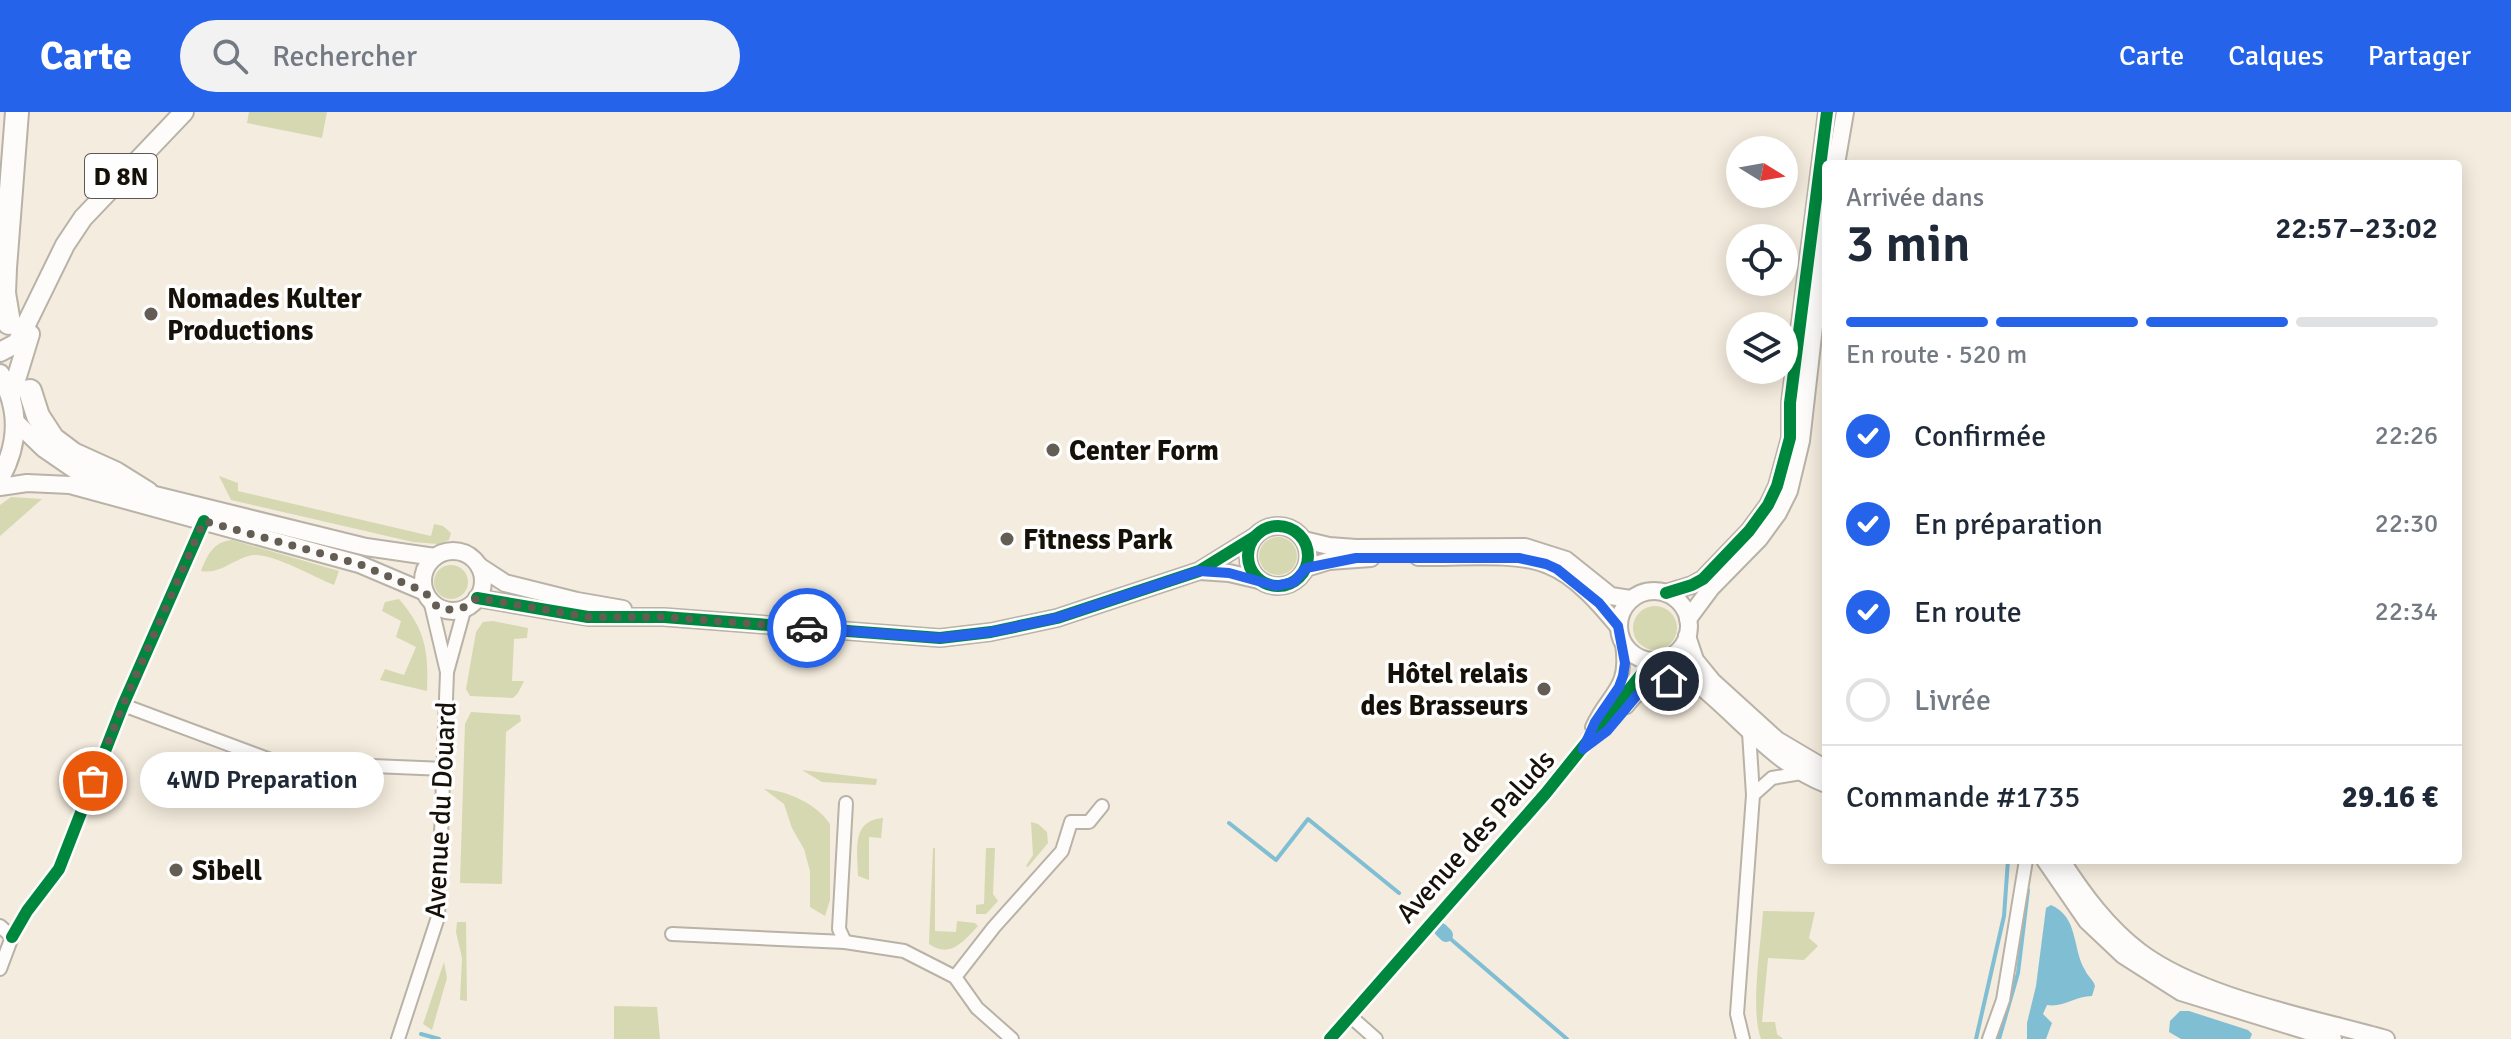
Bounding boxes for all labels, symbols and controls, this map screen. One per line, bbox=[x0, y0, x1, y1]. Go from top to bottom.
search box bbox=[180, 20, 740, 92]
text: Carte bbox=[40, 33, 132, 80]
icon: search bbox=[208, 34, 252, 78]
text: Rechercher bbox=[272, 38, 417, 75]
text: Carte bbox=[2119, 39, 2184, 73]
text: Calques bbox=[2228, 39, 2324, 73]
text: Partager bbox=[2368, 39, 2471, 73]
north arrow bbox=[1726, 136, 1798, 208]
map controls bbox=[1726, 136, 1798, 384]
road number: D 8N bbox=[85, 154, 157, 198]
text: Arrivée dans bbox=[1846, 182, 1984, 214]
text: 22:57–23:02 bbox=[2275, 210, 2438, 247]
text: 3 min bbox=[1846, 212, 1971, 276]
button: locate bbox=[1726, 224, 1798, 296]
place label: Nomades Kulter Productions bbox=[167, 282, 362, 348]
marker: Nomades Kulter Productions bbox=[142, 305, 160, 323]
button: layers bbox=[1726, 312, 1798, 384]
text: En route · 520 m bbox=[1846, 339, 2027, 371]
icon: check bbox=[1846, 414, 1890, 458]
text: Confirmée bbox=[1914, 418, 2046, 455]
text: 22:26 bbox=[2375, 420, 2438, 452]
place label: Center Form bbox=[1069, 434, 1219, 468]
marker: Center Form bbox=[1044, 441, 1062, 459]
icon: check bbox=[1846, 502, 1890, 546]
text: En préparation bbox=[1914, 506, 2103, 543]
text: 22:30 bbox=[2375, 508, 2438, 540]
place label: Fitness Park bbox=[1023, 523, 1173, 557]
marker: Fitness Park bbox=[998, 530, 1016, 548]
courier bbox=[767, 588, 847, 668]
icon: check bbox=[1846, 590, 1890, 634]
text: En route bbox=[1914, 594, 2022, 631]
text: 22:34 bbox=[2375, 596, 2438, 628]
icon: car bbox=[785, 606, 829, 650]
pin bbox=[1635, 647, 1703, 715]
place label: Hôtel relais des Brasseurs bbox=[1361, 657, 1528, 723]
icon: home bbox=[1647, 659, 1691, 703]
marker: Hôtel relais des Brasseurs bbox=[1535, 680, 1553, 698]
text: Livrée bbox=[1914, 682, 1991, 719]
street label: Avenue du Douard bbox=[418, 701, 464, 919]
street label: Avenue des Paluds bbox=[1389, 743, 1562, 930]
pin bbox=[59, 747, 127, 815]
callout: 4WD Preparation bbox=[141, 753, 385, 809]
icon: bag bbox=[71, 759, 115, 803]
text: 4WD Preparation bbox=[166, 764, 358, 796]
text: Commande #1735 bbox=[1846, 779, 2081, 816]
text: 29.16 € bbox=[2342, 779, 2438, 816]
place label: Sibell bbox=[192, 854, 262, 888]
marker: Sibell bbox=[167, 861, 185, 879]

